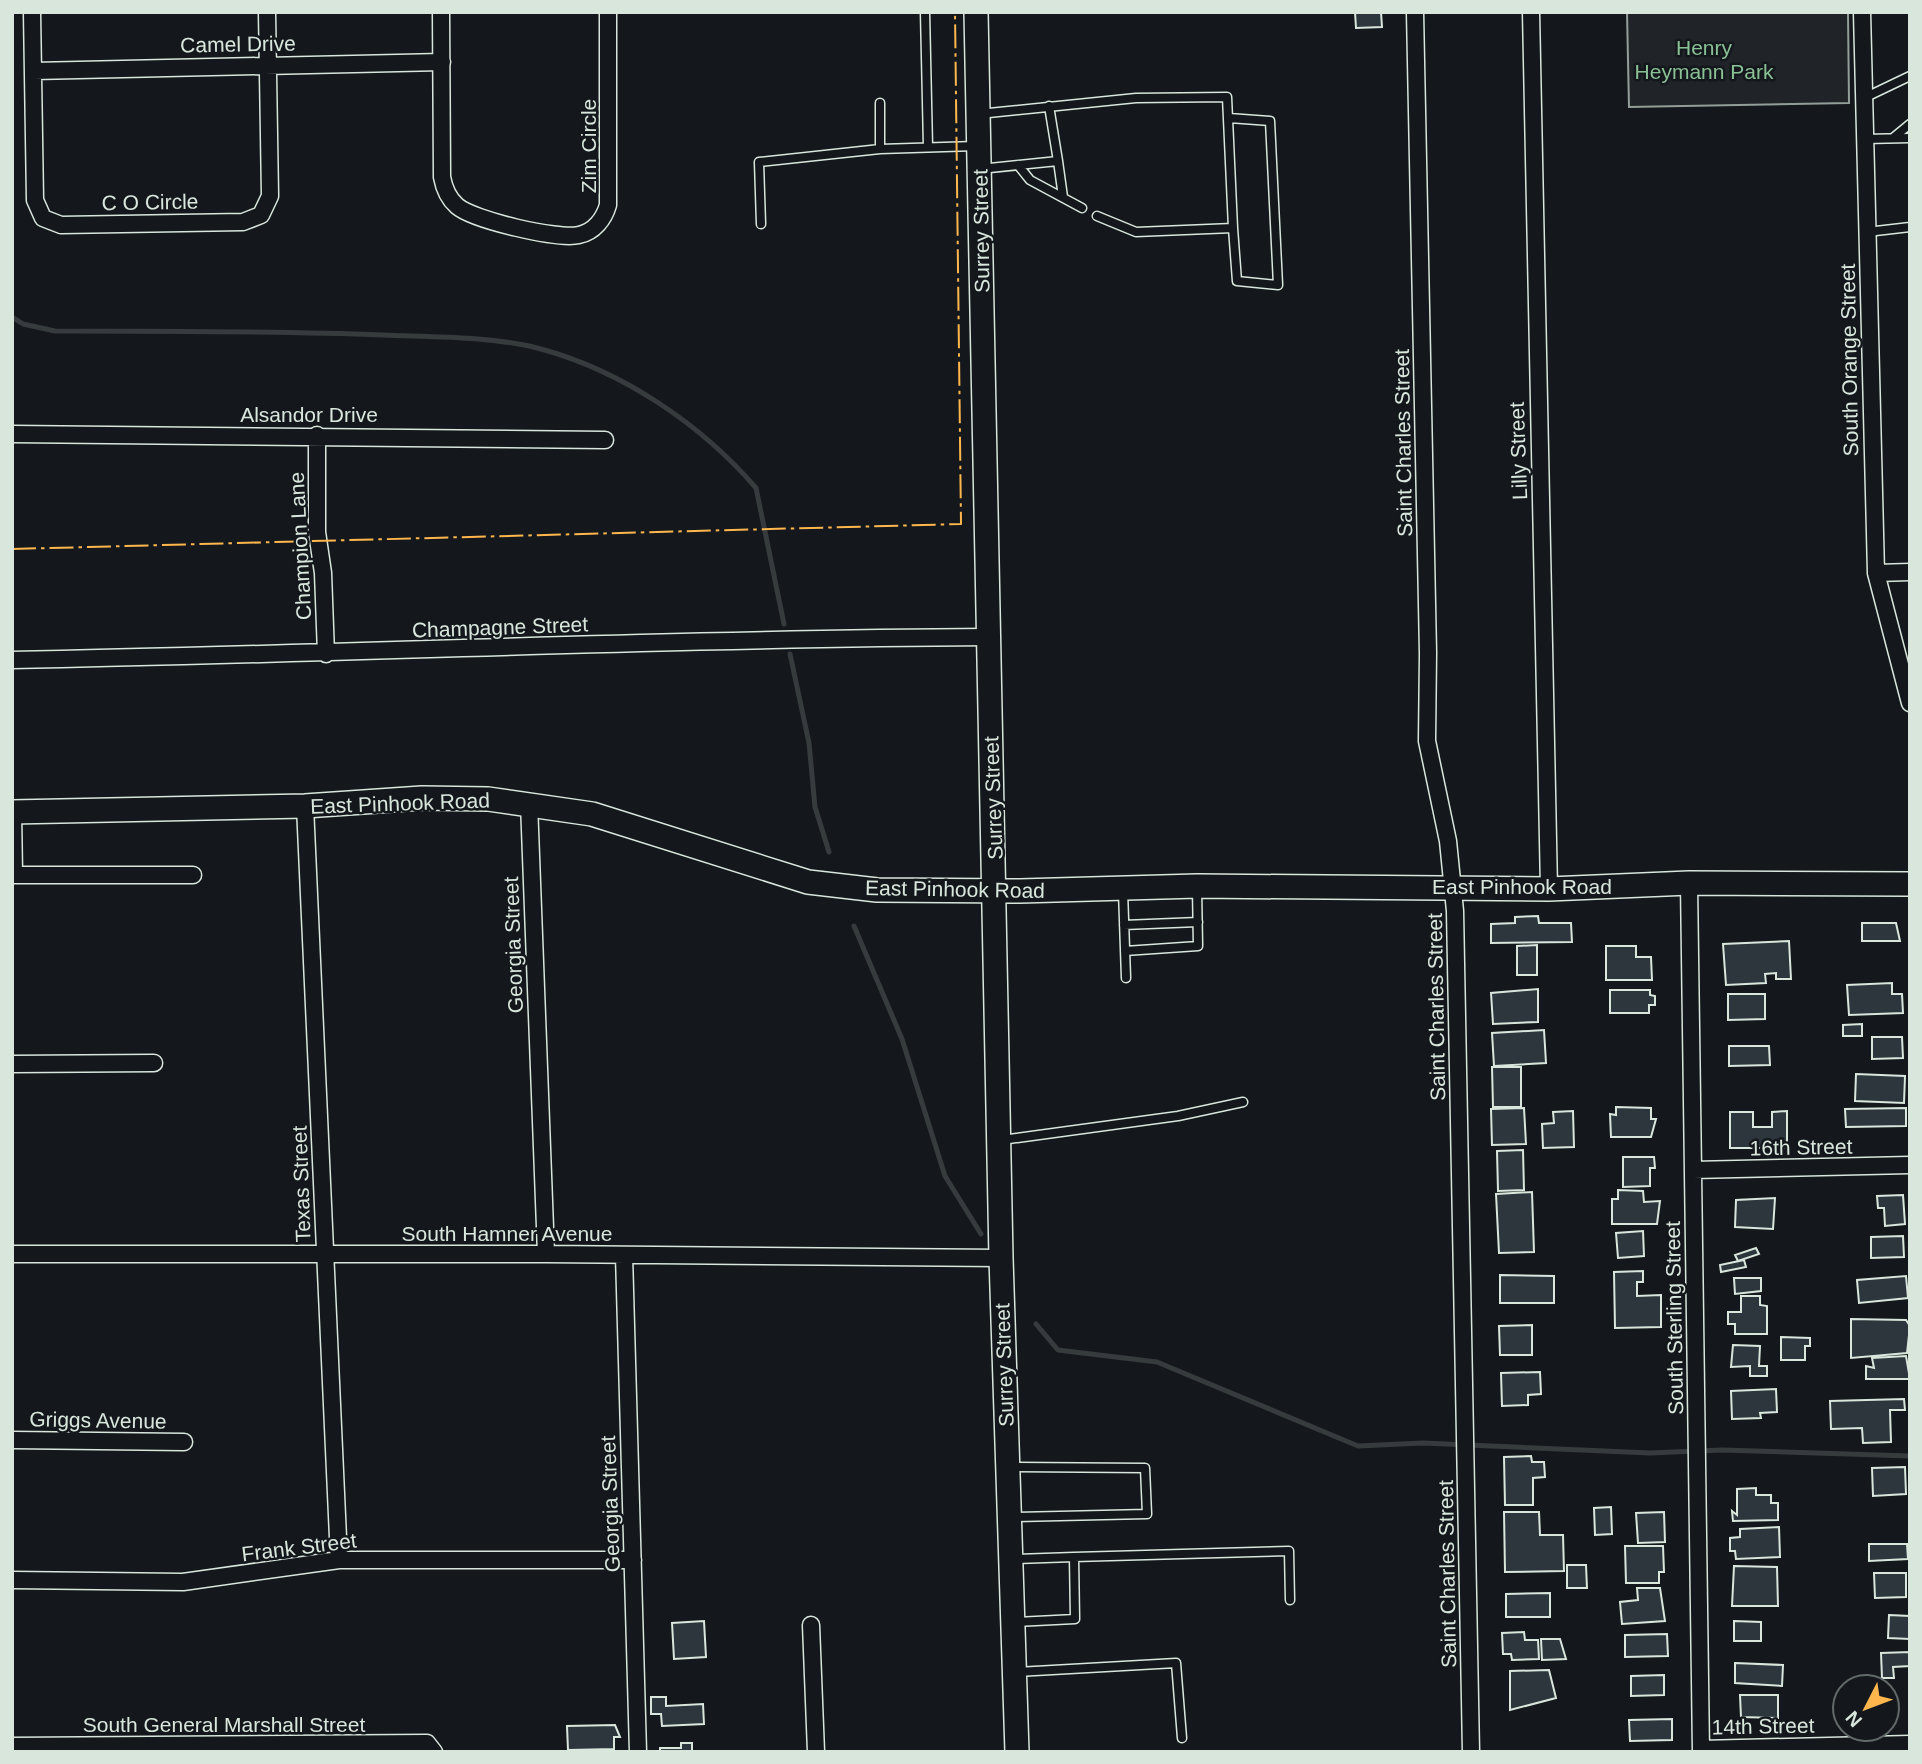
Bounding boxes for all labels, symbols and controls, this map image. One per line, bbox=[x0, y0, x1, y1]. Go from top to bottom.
street label: Camel Drive bbox=[180, 31, 296, 57]
park label: Henry Heymann Park bbox=[1635, 36, 1774, 83]
street label: Zim Circle bbox=[577, 99, 600, 193]
street label: Surrey Street bbox=[968, 169, 994, 293]
street label: C O Circle bbox=[101, 190, 199, 214]
street label: South Orange Street bbox=[1836, 263, 1862, 456]
street label: Saint Charles Street bbox=[1390, 349, 1416, 537]
street label: Lilly Street bbox=[1505, 401, 1531, 500]
street label: Alsandor Drive bbox=[240, 403, 378, 426]
street label: Champion Lane bbox=[285, 471, 315, 621]
street label: Champagne Street bbox=[412, 612, 589, 642]
street label: Surrey Street bbox=[979, 736, 1007, 860]
street label: East Pinhook Road bbox=[310, 788, 490, 818]
street label: East Pinhook Road bbox=[1432, 875, 1612, 898]
street label: Georgia Street bbox=[499, 876, 527, 1014]
street label: East Pinhook Road bbox=[865, 876, 1045, 902]
street label: Saint Charles Street bbox=[1423, 913, 1449, 1101]
street label: Texas Street bbox=[287, 1125, 315, 1243]
street label: 16th Street bbox=[1749, 1135, 1853, 1159]
street label: South Sterling Street bbox=[1661, 1221, 1687, 1415]
street label: South Hamner Avenue bbox=[402, 1222, 612, 1245]
street label: Surrey Street bbox=[990, 1303, 1018, 1427]
street label: Griggs Avenue bbox=[29, 1407, 167, 1433]
street label: Georgia Street bbox=[596, 1435, 624, 1573]
street label: Saint Charles Street bbox=[1434, 1480, 1460, 1668]
street label: Frank Street bbox=[240, 1529, 358, 1565]
north arrow bbox=[1831, 1673, 1901, 1743]
text: N bbox=[1841, 1707, 1866, 1731]
street label: South General Marshall Street bbox=[83, 1713, 365, 1736]
street label: 14th Street bbox=[1711, 1714, 1815, 1738]

